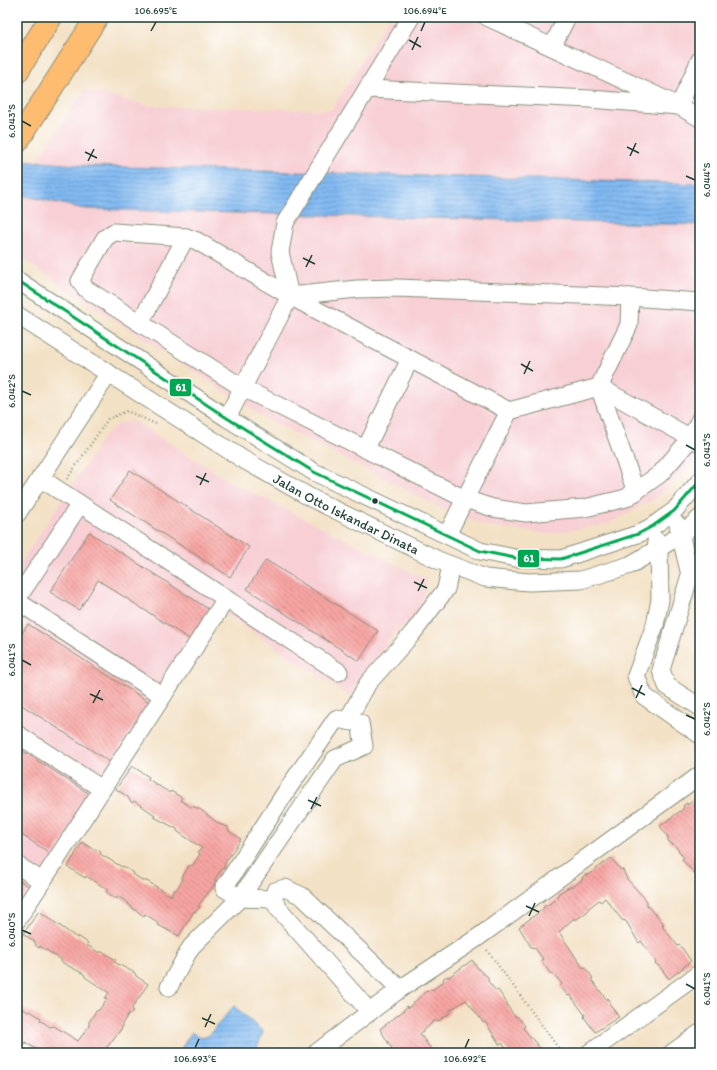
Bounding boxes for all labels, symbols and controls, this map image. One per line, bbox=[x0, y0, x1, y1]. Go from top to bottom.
text: 106.695°E bbox=[135, 4, 178, 17]
text: 106.694°E bbox=[403, 4, 447, 17]
text: 6.043°S bbox=[5, 104, 18, 138]
text: 6.044°S bbox=[700, 162, 713, 197]
text: 6.042°S bbox=[5, 374, 18, 408]
line badge: 61 bbox=[169, 378, 192, 397]
text: 61 bbox=[176, 381, 187, 394]
text: 6.043°S bbox=[700, 433, 713, 467]
street label: Jalan Otto Iskandar Dinata bbox=[270, 470, 422, 558]
unlabelled marker bbox=[370, 496, 380, 506]
line badge: 61 bbox=[517, 549, 540, 568]
text: 61 bbox=[524, 552, 535, 565]
text: 6.041°S bbox=[5, 643, 18, 677]
text: 6.042°S bbox=[700, 702, 713, 736]
text: 6.040°S bbox=[5, 912, 18, 947]
text: 6.041°S bbox=[700, 972, 713, 1006]
text: 106.693°E bbox=[174, 1052, 217, 1065]
text: 106.692°E bbox=[444, 1052, 487, 1065]

